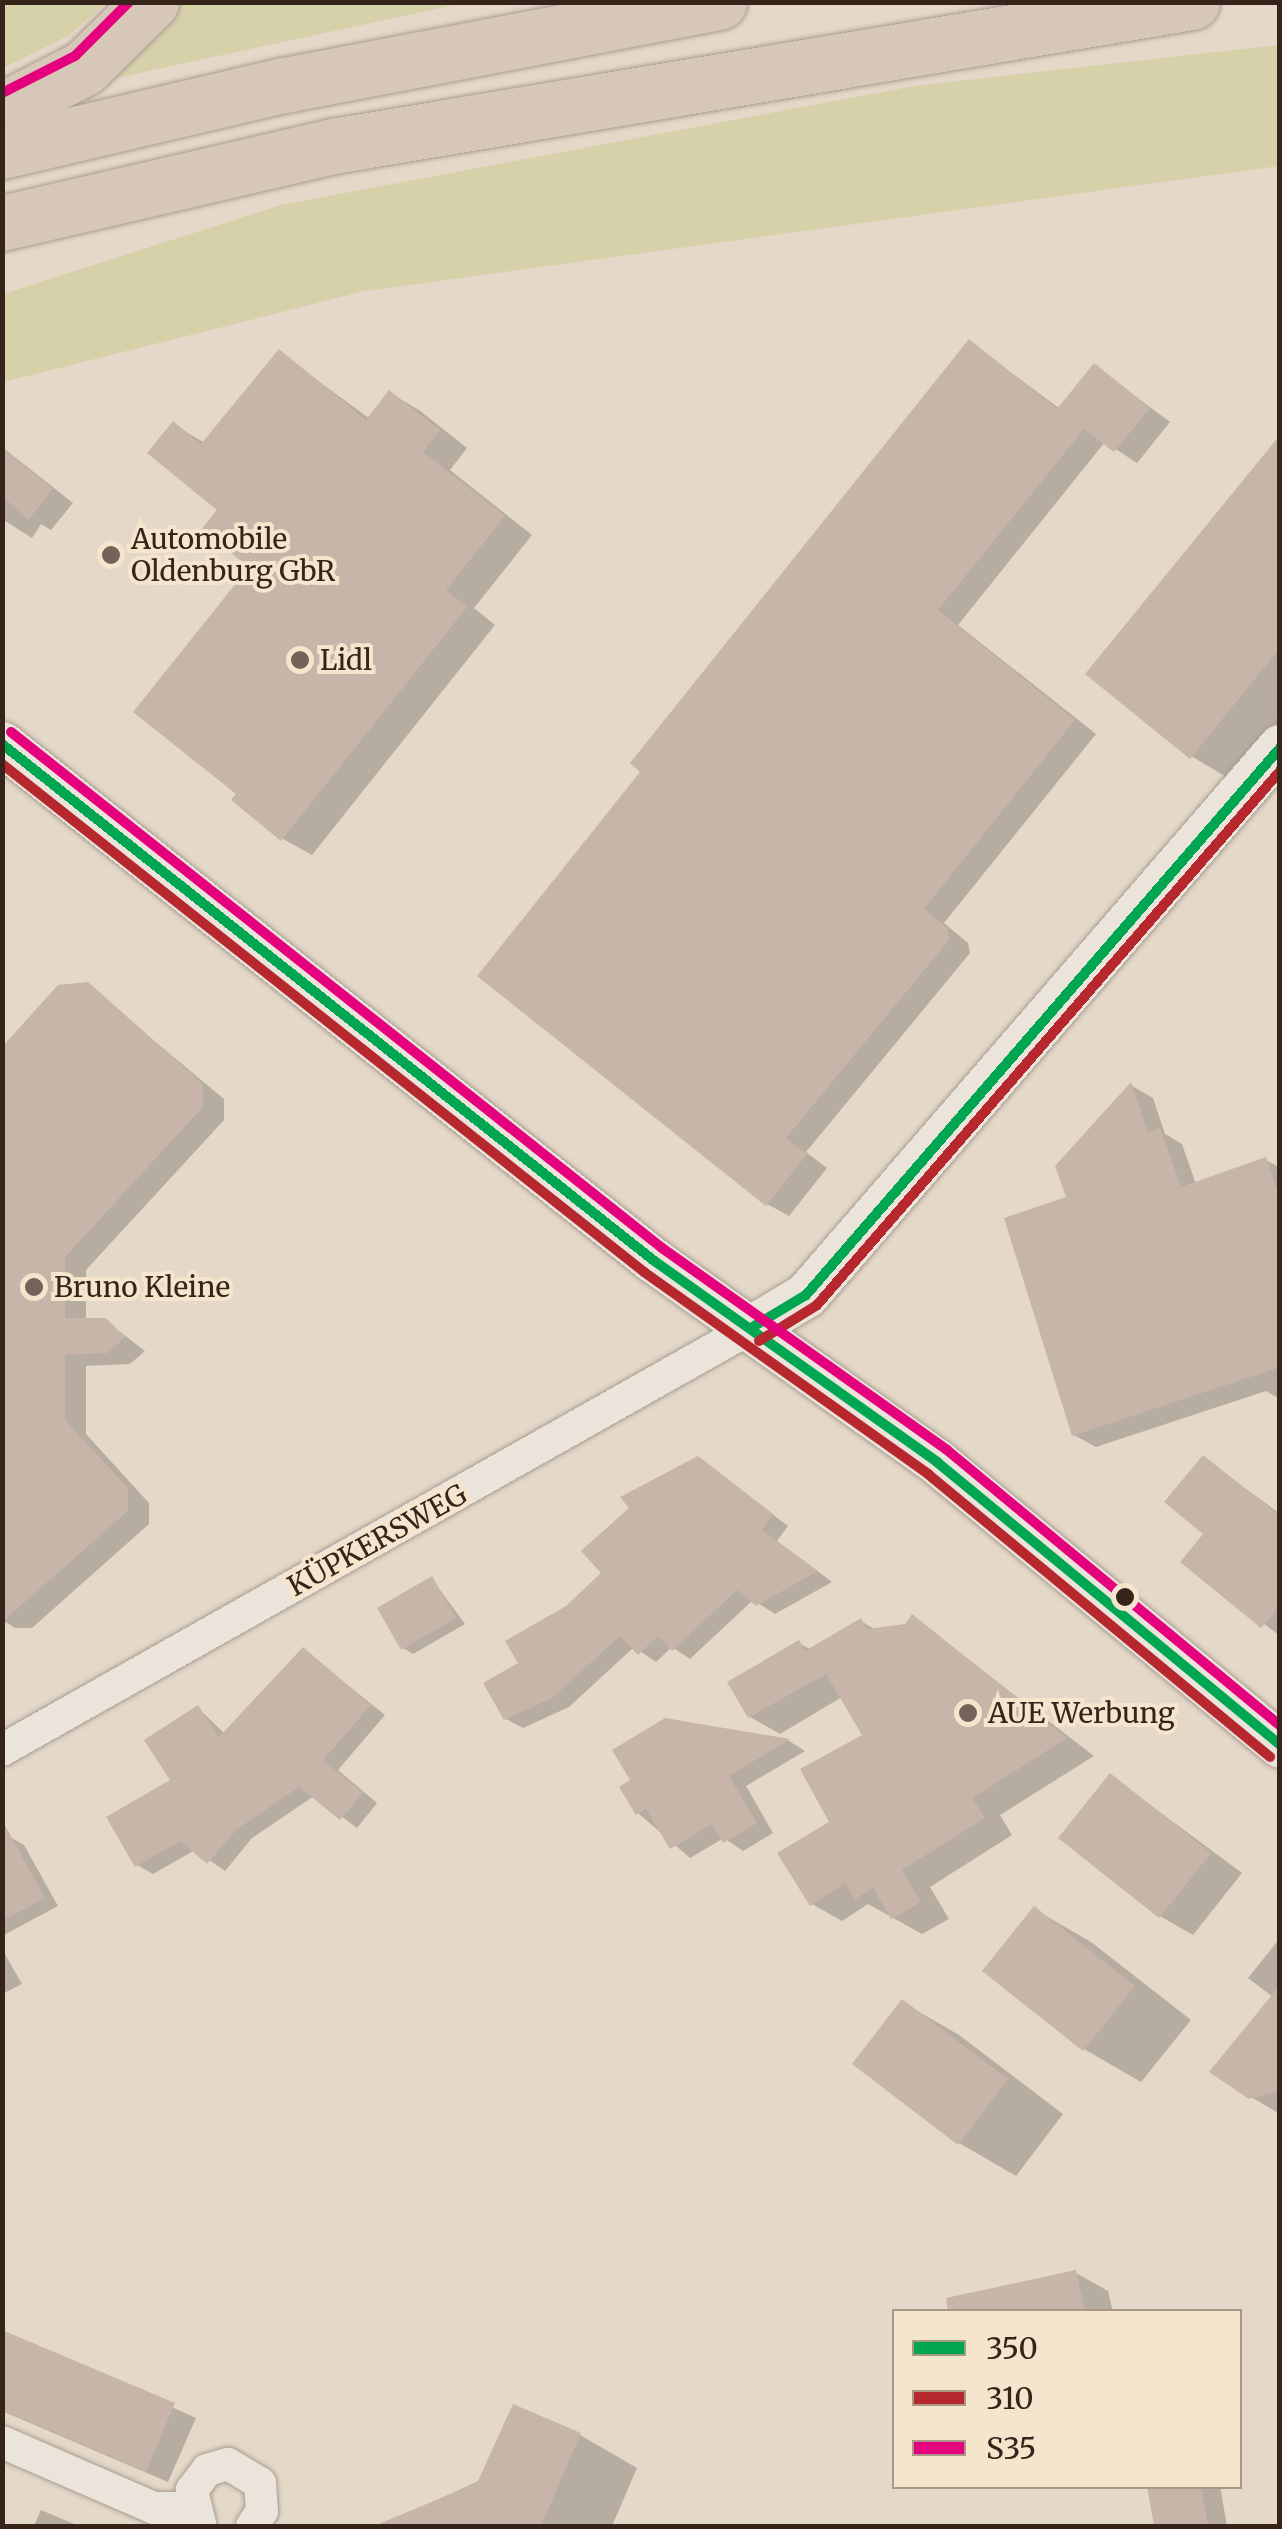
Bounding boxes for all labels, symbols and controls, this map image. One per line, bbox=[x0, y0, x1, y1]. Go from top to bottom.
place label: Automobile Oldenburg GbR bbox=[131, 522, 335, 588]
marker: Automobile Oldenburg GbR bbox=[100, 544, 122, 566]
place label: Lidl bbox=[320, 643, 372, 677]
marker: Lidl bbox=[289, 649, 311, 671]
place label: Bruno Kleine bbox=[54, 1270, 230, 1304]
marker: Bruno Kleine bbox=[23, 1276, 45, 1298]
street label: KÜPKERSWEG bbox=[282, 1477, 472, 1603]
unlabelled marker bbox=[1115, 1587, 1135, 1607]
place label: AUE Werbung bbox=[988, 1696, 1175, 1730]
marker: AUE Werbung bbox=[957, 1702, 979, 1724]
legend bbox=[892, 2309, 1242, 2489]
text: 350 bbox=[986, 2329, 1038, 2367]
text: 310 bbox=[986, 2379, 1034, 2417]
text: S35 bbox=[986, 2429, 1036, 2467]

